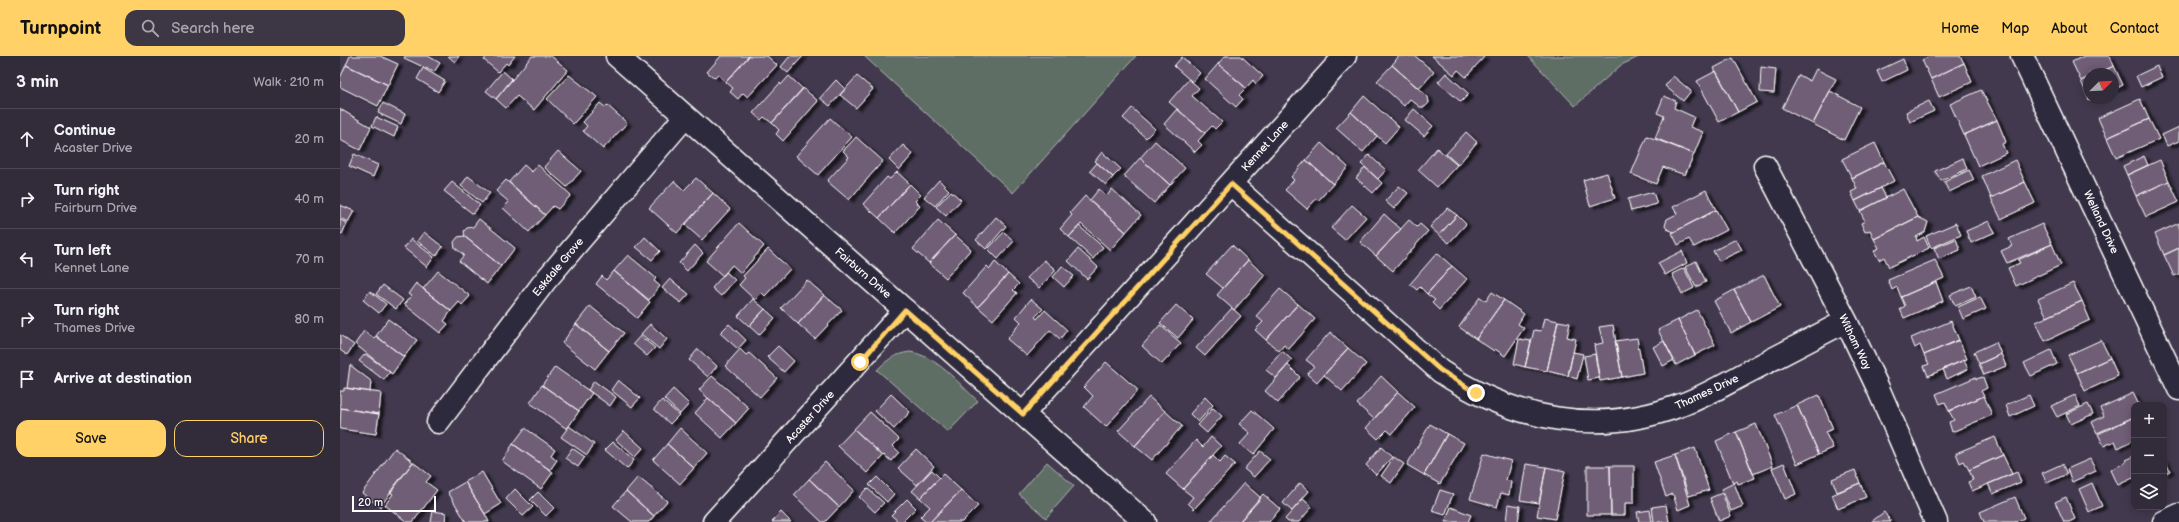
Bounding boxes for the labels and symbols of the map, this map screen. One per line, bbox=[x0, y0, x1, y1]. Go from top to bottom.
north arrow bbox=[2083, 68, 2119, 104]
street label: Kennet Lane bbox=[1239, 118, 1291, 174]
street label: Welland Drive bbox=[2081, 188, 2122, 256]
street label: Eskdale Grove bbox=[530, 235, 586, 299]
street label: Fairburn Drive bbox=[832, 245, 894, 301]
street label: Witham Way bbox=[1836, 312, 1874, 372]
route start bbox=[851, 353, 869, 371]
street label: Thames Drive bbox=[1673, 371, 1741, 412]
route end bbox=[1467, 384, 1485, 402]
street label: Acaster Drive bbox=[783, 388, 837, 446]
scale bar bbox=[352, 494, 436, 513]

